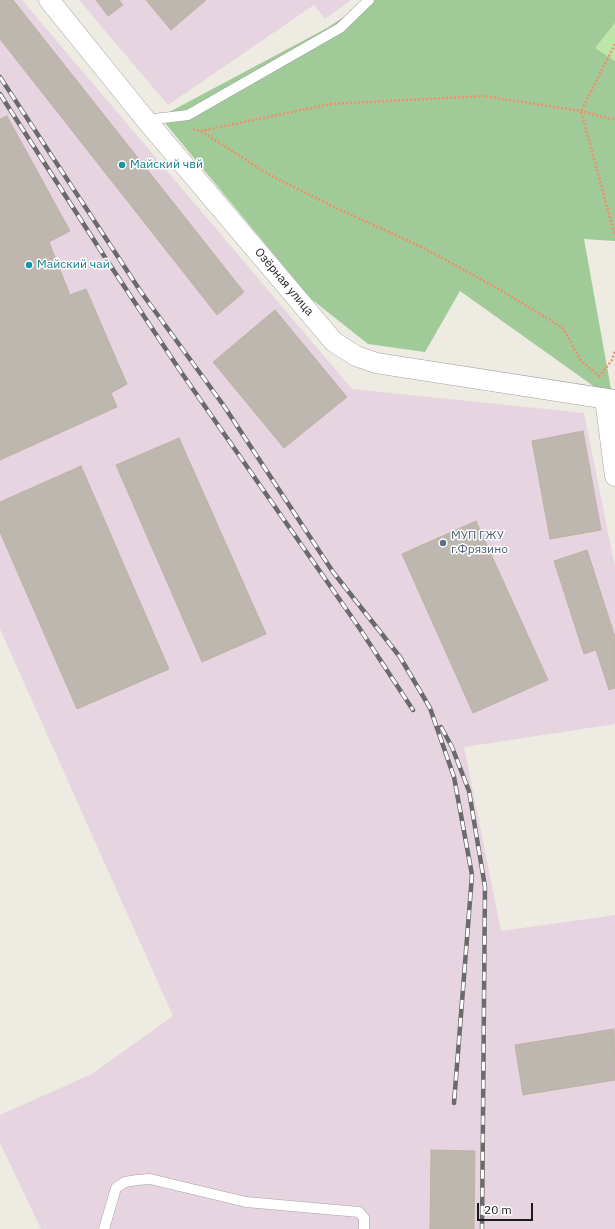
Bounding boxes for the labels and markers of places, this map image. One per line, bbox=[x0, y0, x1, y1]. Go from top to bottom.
place label: Майский чвй bbox=[130, 158, 203, 172]
marker: Майский чвй bbox=[117, 160, 127, 170]
place label: Майский чай bbox=[37, 258, 110, 272]
marker: Майский чай bbox=[24, 260, 34, 270]
place label: МУП ГЖУ г.Фрязино bbox=[451, 529, 508, 557]
marker: МУП ГЖУ г.Фрязино bbox=[438, 538, 448, 548]

